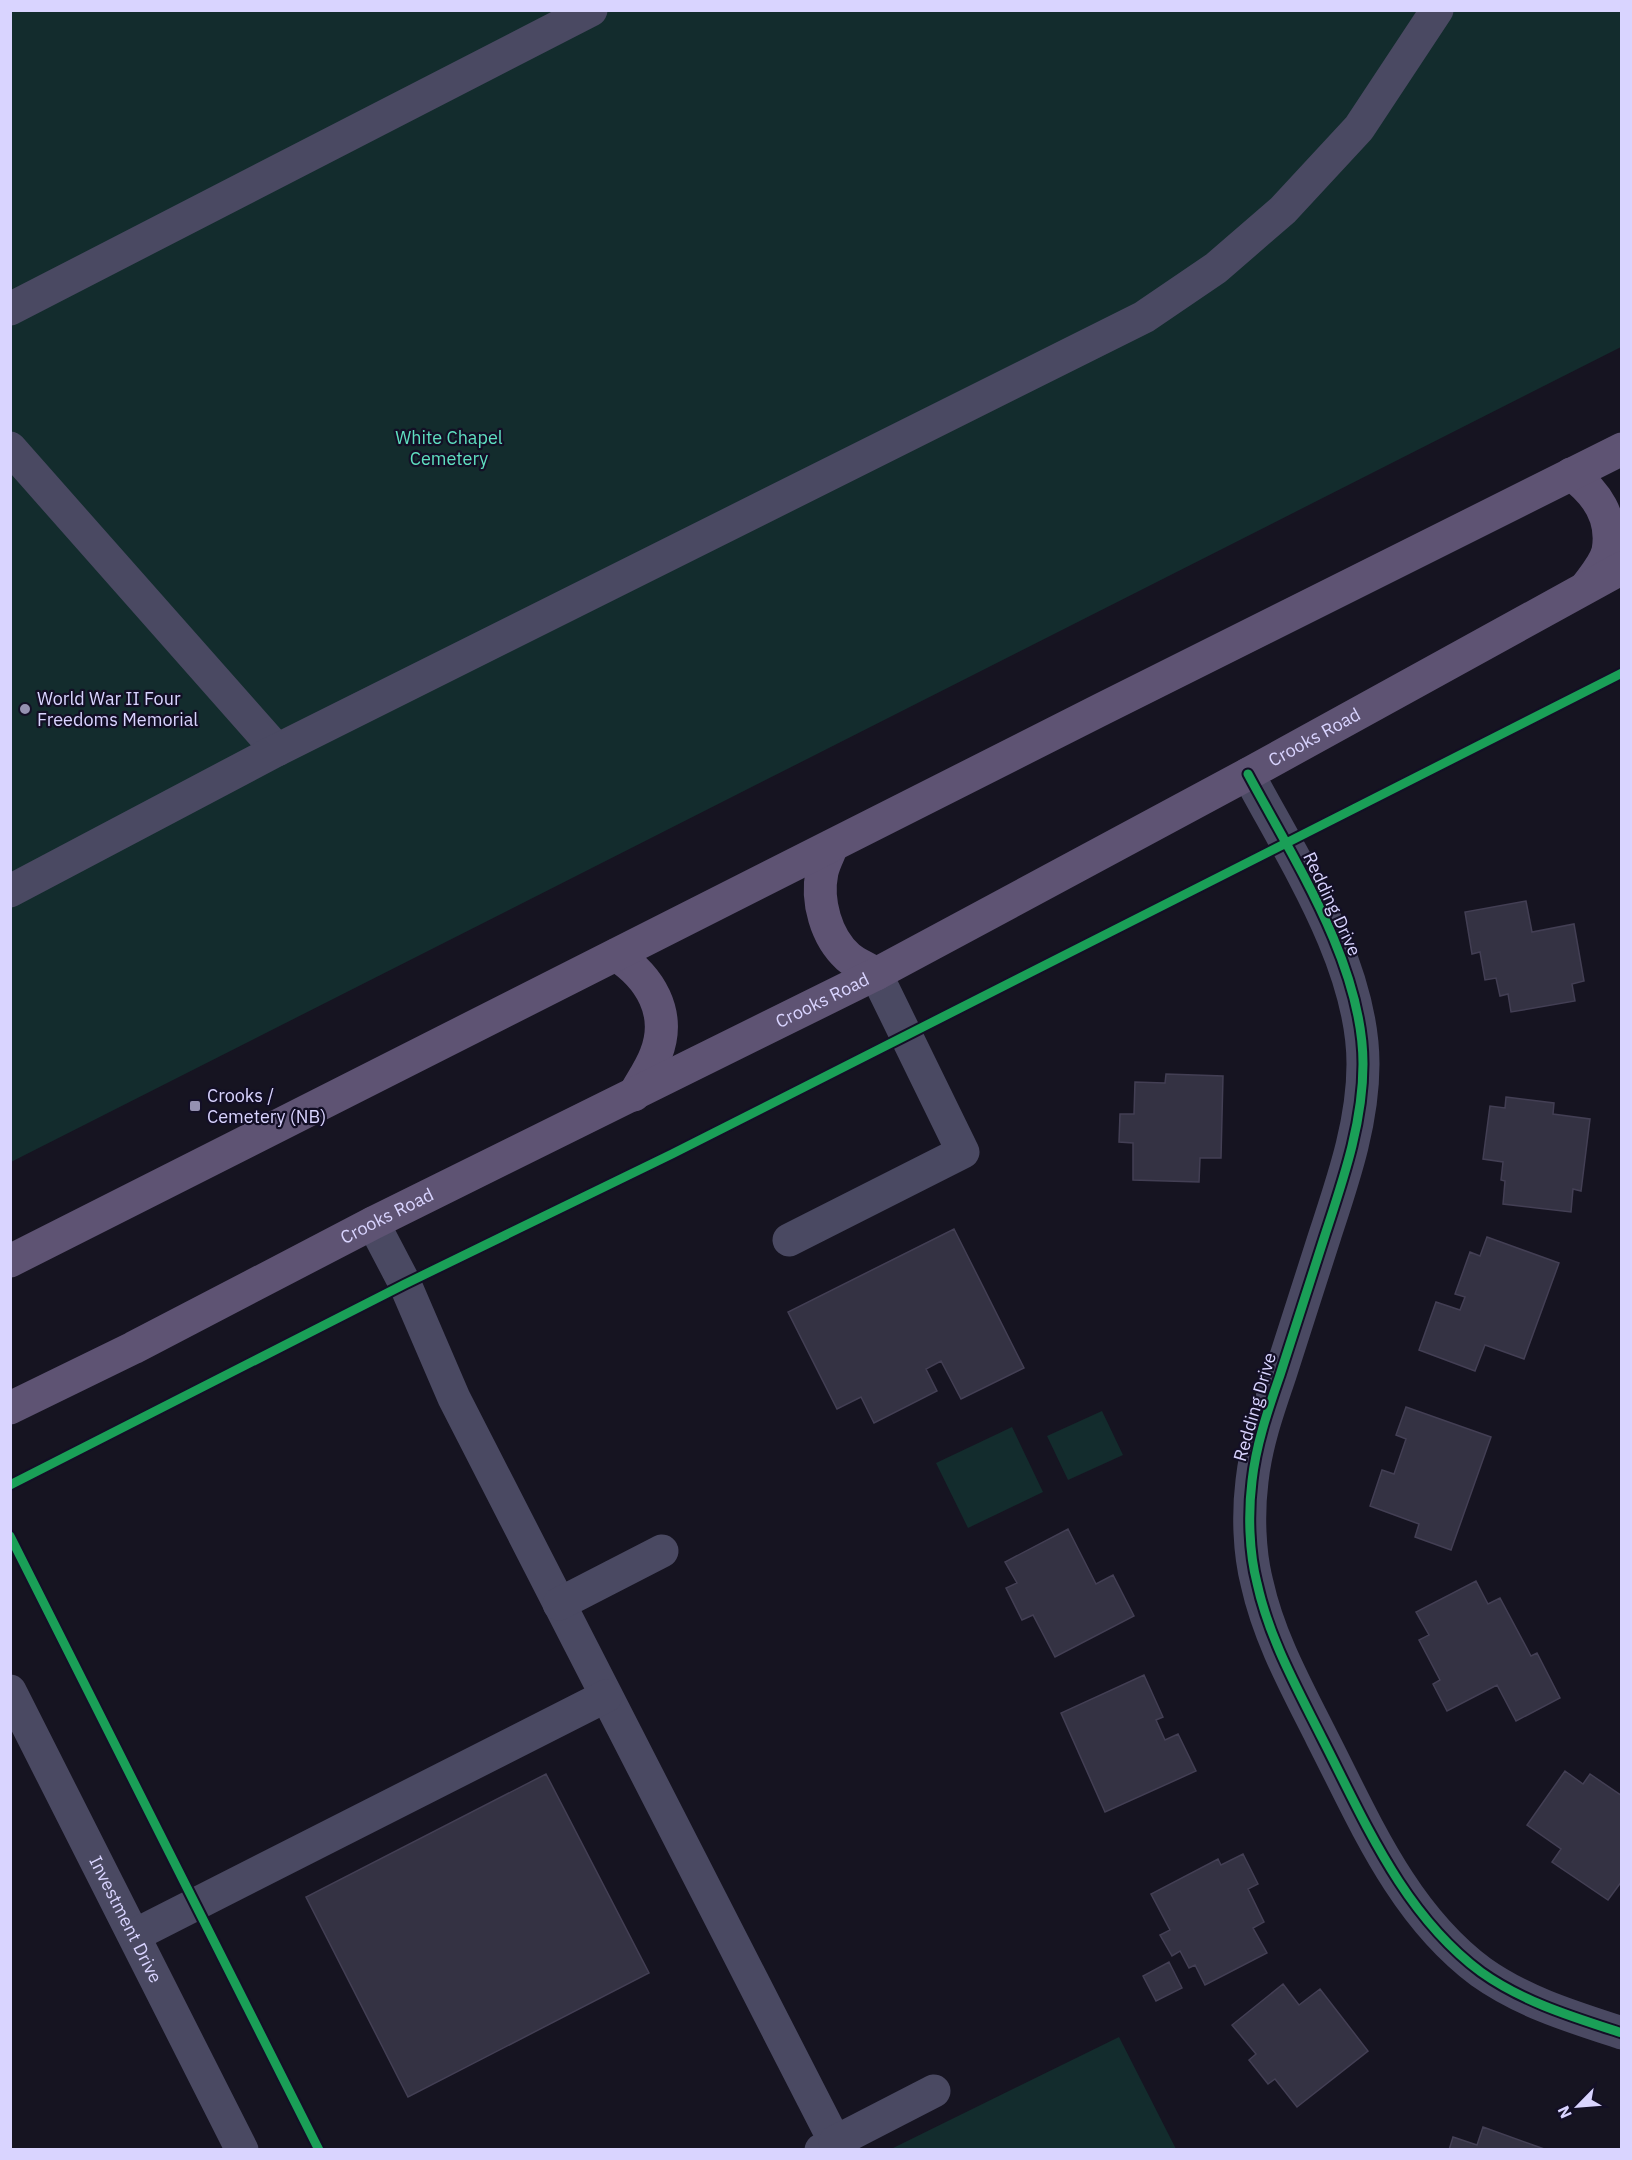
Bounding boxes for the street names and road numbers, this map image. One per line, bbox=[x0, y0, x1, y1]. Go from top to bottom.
street label: Crooks Road bbox=[1264, 702, 1364, 772]
street label: Redding Drive bbox=[1298, 848, 1367, 960]
street label: Crooks Road bbox=[772, 967, 873, 1033]
street label: Crooks Road bbox=[336, 1183, 437, 1249]
street label: Redding Drive bbox=[1228, 1350, 1281, 1464]
street label: Investment Drive bbox=[84, 1852, 168, 1987]

